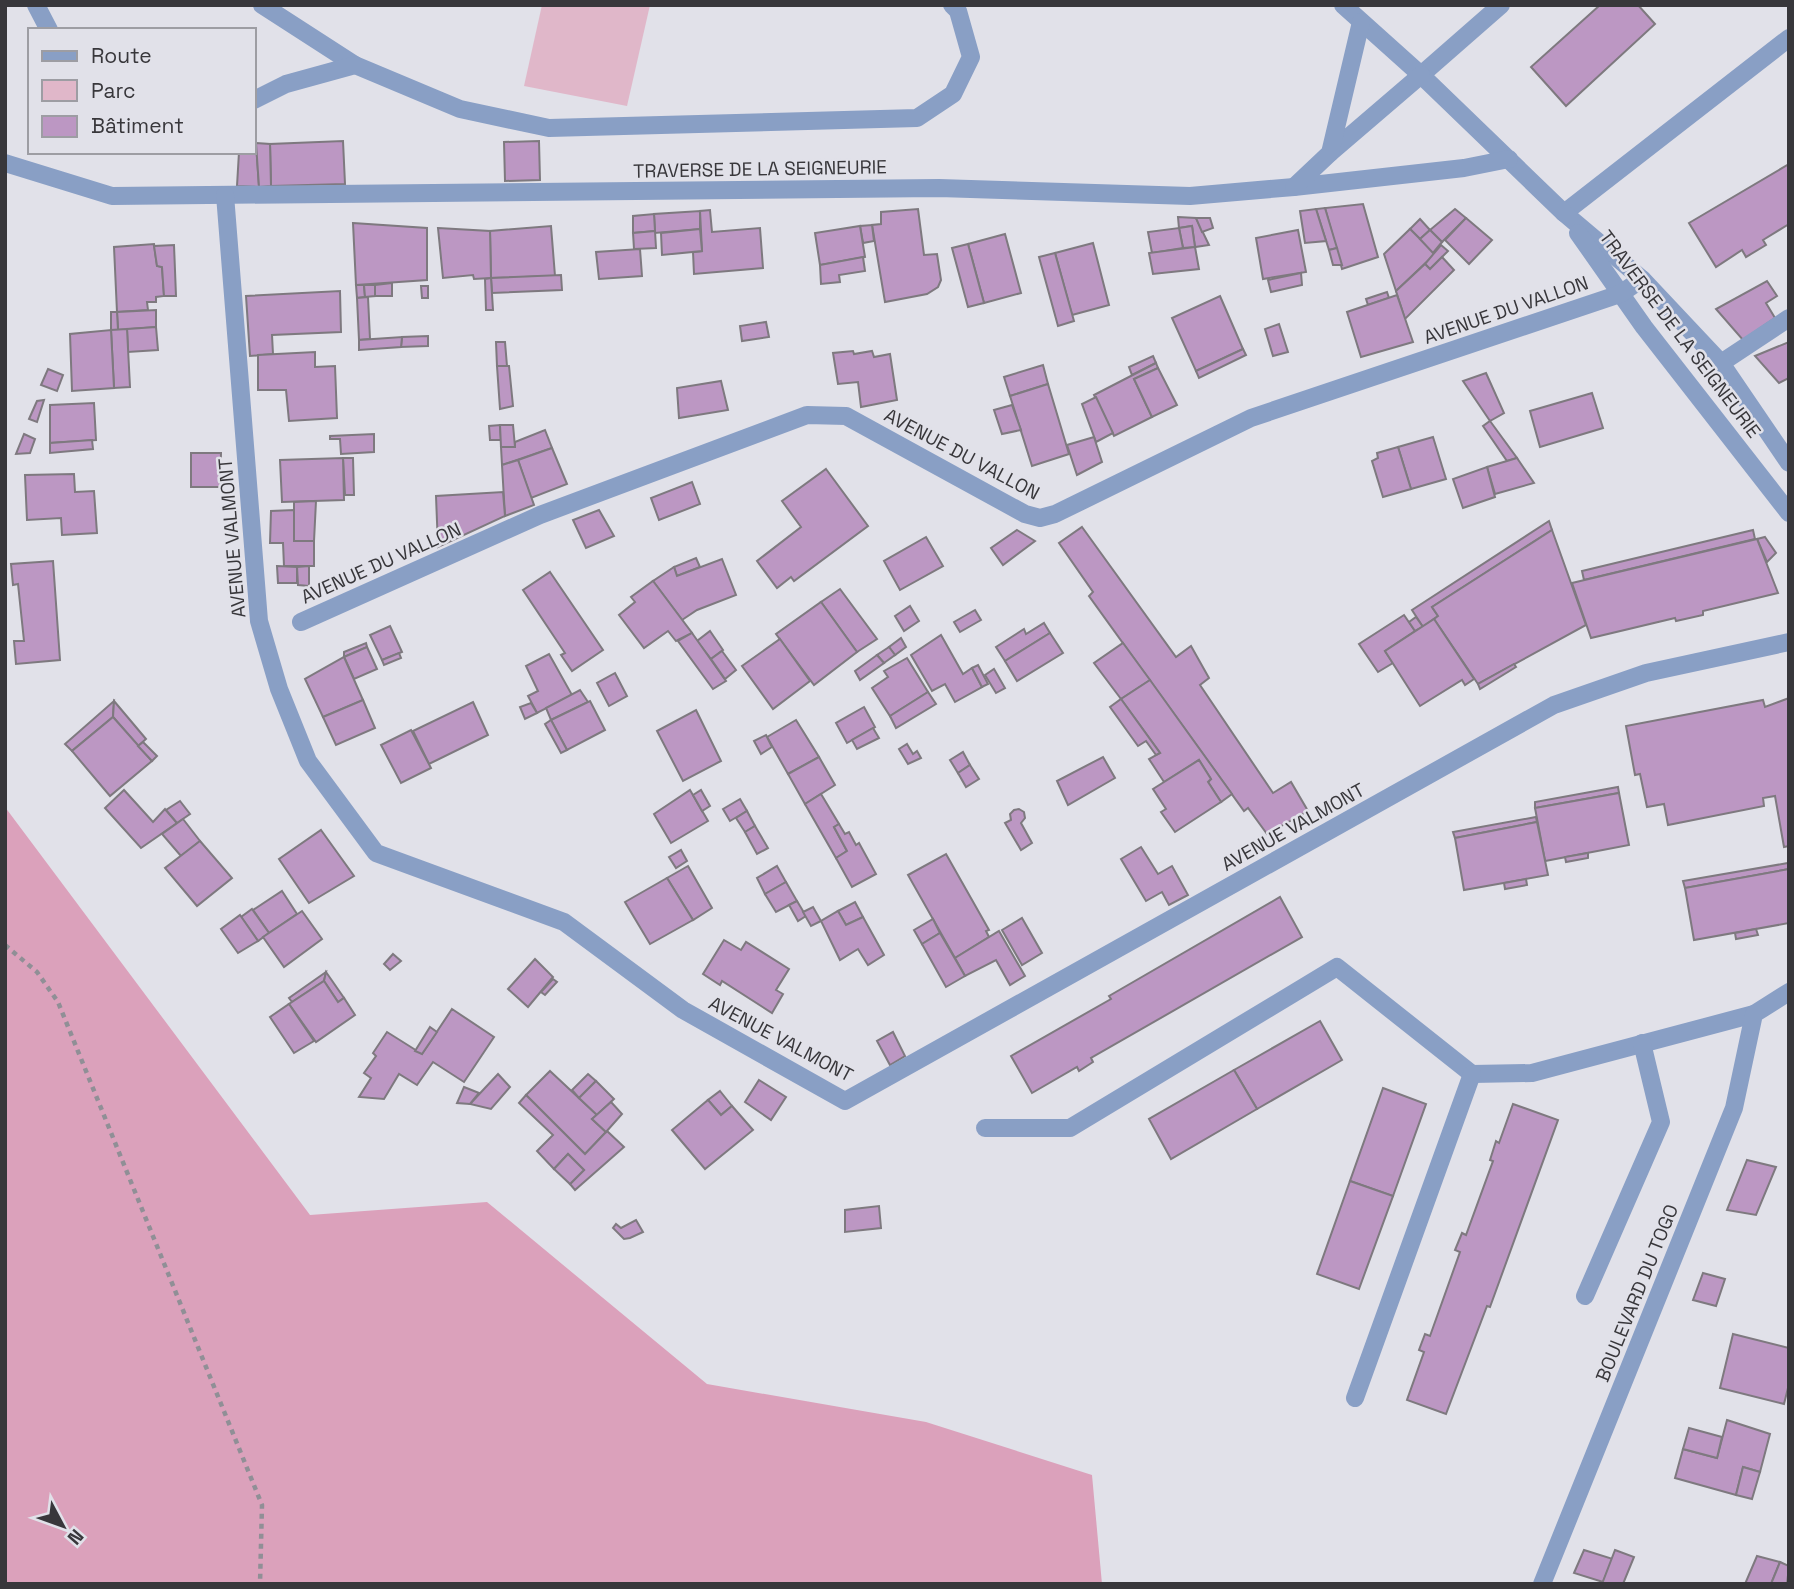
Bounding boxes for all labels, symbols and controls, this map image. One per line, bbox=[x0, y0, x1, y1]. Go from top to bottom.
legend bbox=[28, 28, 256, 154]
text: Route bbox=[91, 42, 152, 69]
text: Parc bbox=[91, 77, 136, 104]
text: Bâtiment bbox=[91, 112, 184, 139]
street label: TRAVERSE DE LA SEIGNEURIE bbox=[633, 154, 887, 184]
street label: TRAVERSE DE LA SEIGNEURIE bbox=[1594, 225, 1766, 443]
street label: AVENUE DU VALLON bbox=[1420, 270, 1592, 350]
street label: AVENUE DU VALLON bbox=[880, 402, 1044, 506]
street label: AVENUE VALMONT bbox=[213, 457, 251, 619]
street label: AVENUE DU VALLON bbox=[297, 516, 465, 610]
street label: AVENUE VALMONT bbox=[1217, 777, 1369, 877]
street label: AVENUE VALMONT bbox=[704, 990, 858, 1088]
street label: BOULEVARD DU TOGO bbox=[1590, 1201, 1684, 1385]
north arrow bbox=[28, 1491, 98, 1561]
text: N bbox=[62, 1524, 89, 1550]

